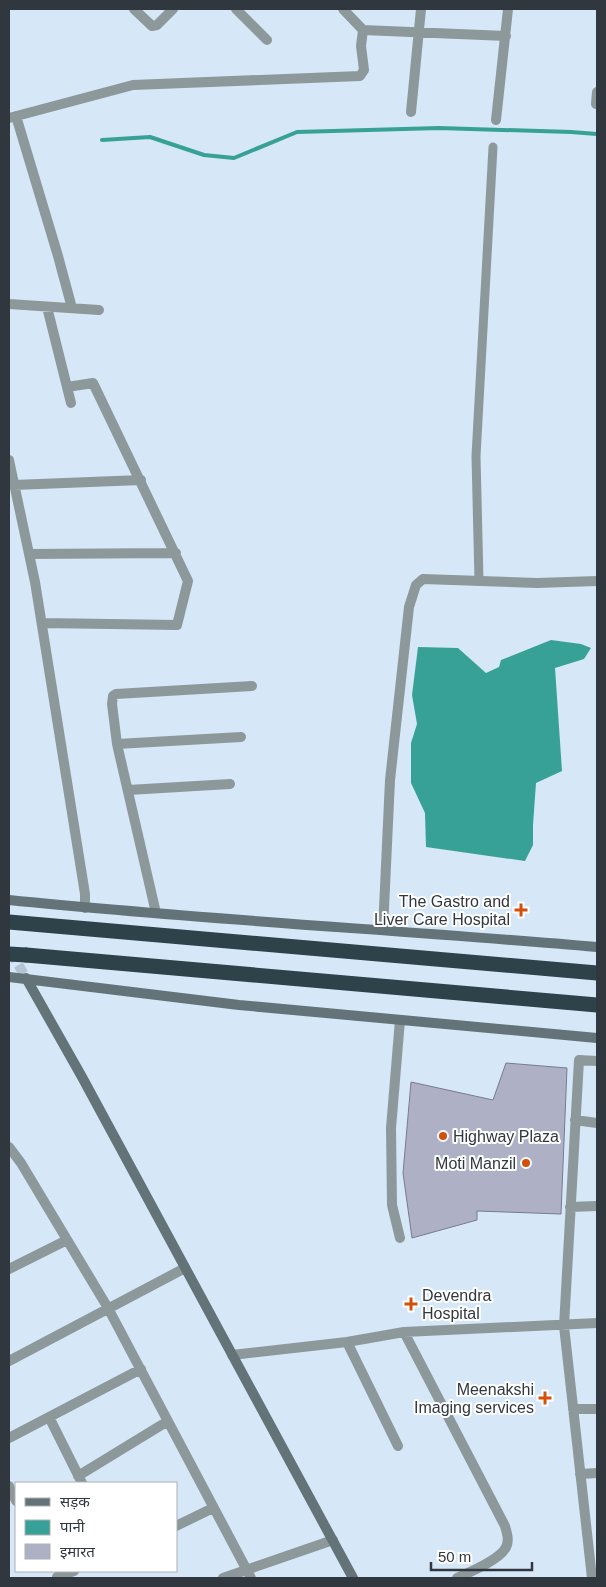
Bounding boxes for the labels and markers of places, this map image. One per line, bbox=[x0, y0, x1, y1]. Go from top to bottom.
place label: The Gastro and Liver Care Hospital bbox=[374, 893, 510, 928]
marker: The Gastro and Liver Care Hospital bbox=[514, 903, 528, 917]
place label: Highway Plaza bbox=[453, 1128, 559, 1145]
marker: Highway Plaza bbox=[437, 1130, 449, 1142]
place label: Moti Manzil bbox=[435, 1155, 516, 1172]
marker: Moti Manzil bbox=[520, 1157, 532, 1169]
place label: Devendra Hospital bbox=[422, 1287, 491, 1322]
marker: Devendra Hospital bbox=[404, 1297, 418, 1311]
place label: Meenakshi Imaging services bbox=[414, 1381, 534, 1416]
marker: Meenakshi Imaging services bbox=[538, 1391, 552, 1405]

